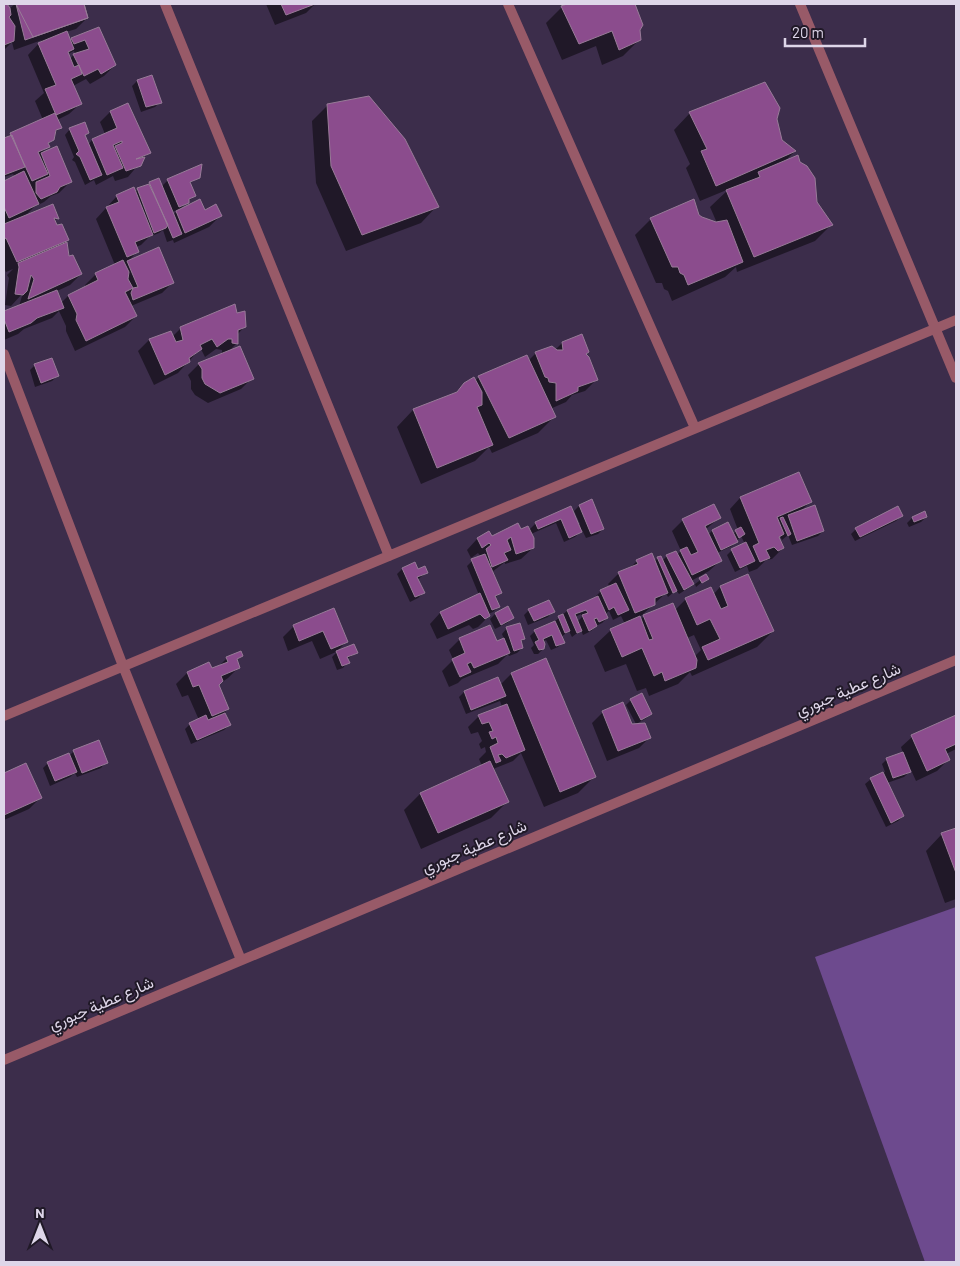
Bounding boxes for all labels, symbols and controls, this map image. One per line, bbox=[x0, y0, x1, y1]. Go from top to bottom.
scale bar bbox=[785, 15, 865, 47]
text: 20 m bbox=[792, 23, 824, 41]
street label: شارع عطية جبوري bbox=[793, 658, 905, 724]
street label: شارع عطية جبوري bbox=[419, 815, 531, 881]
street label: شارع عطية جبوري bbox=[46, 972, 158, 1038]
north arrow bbox=[15, 1201, 65, 1251]
text: N bbox=[35, 1204, 45, 1221]

